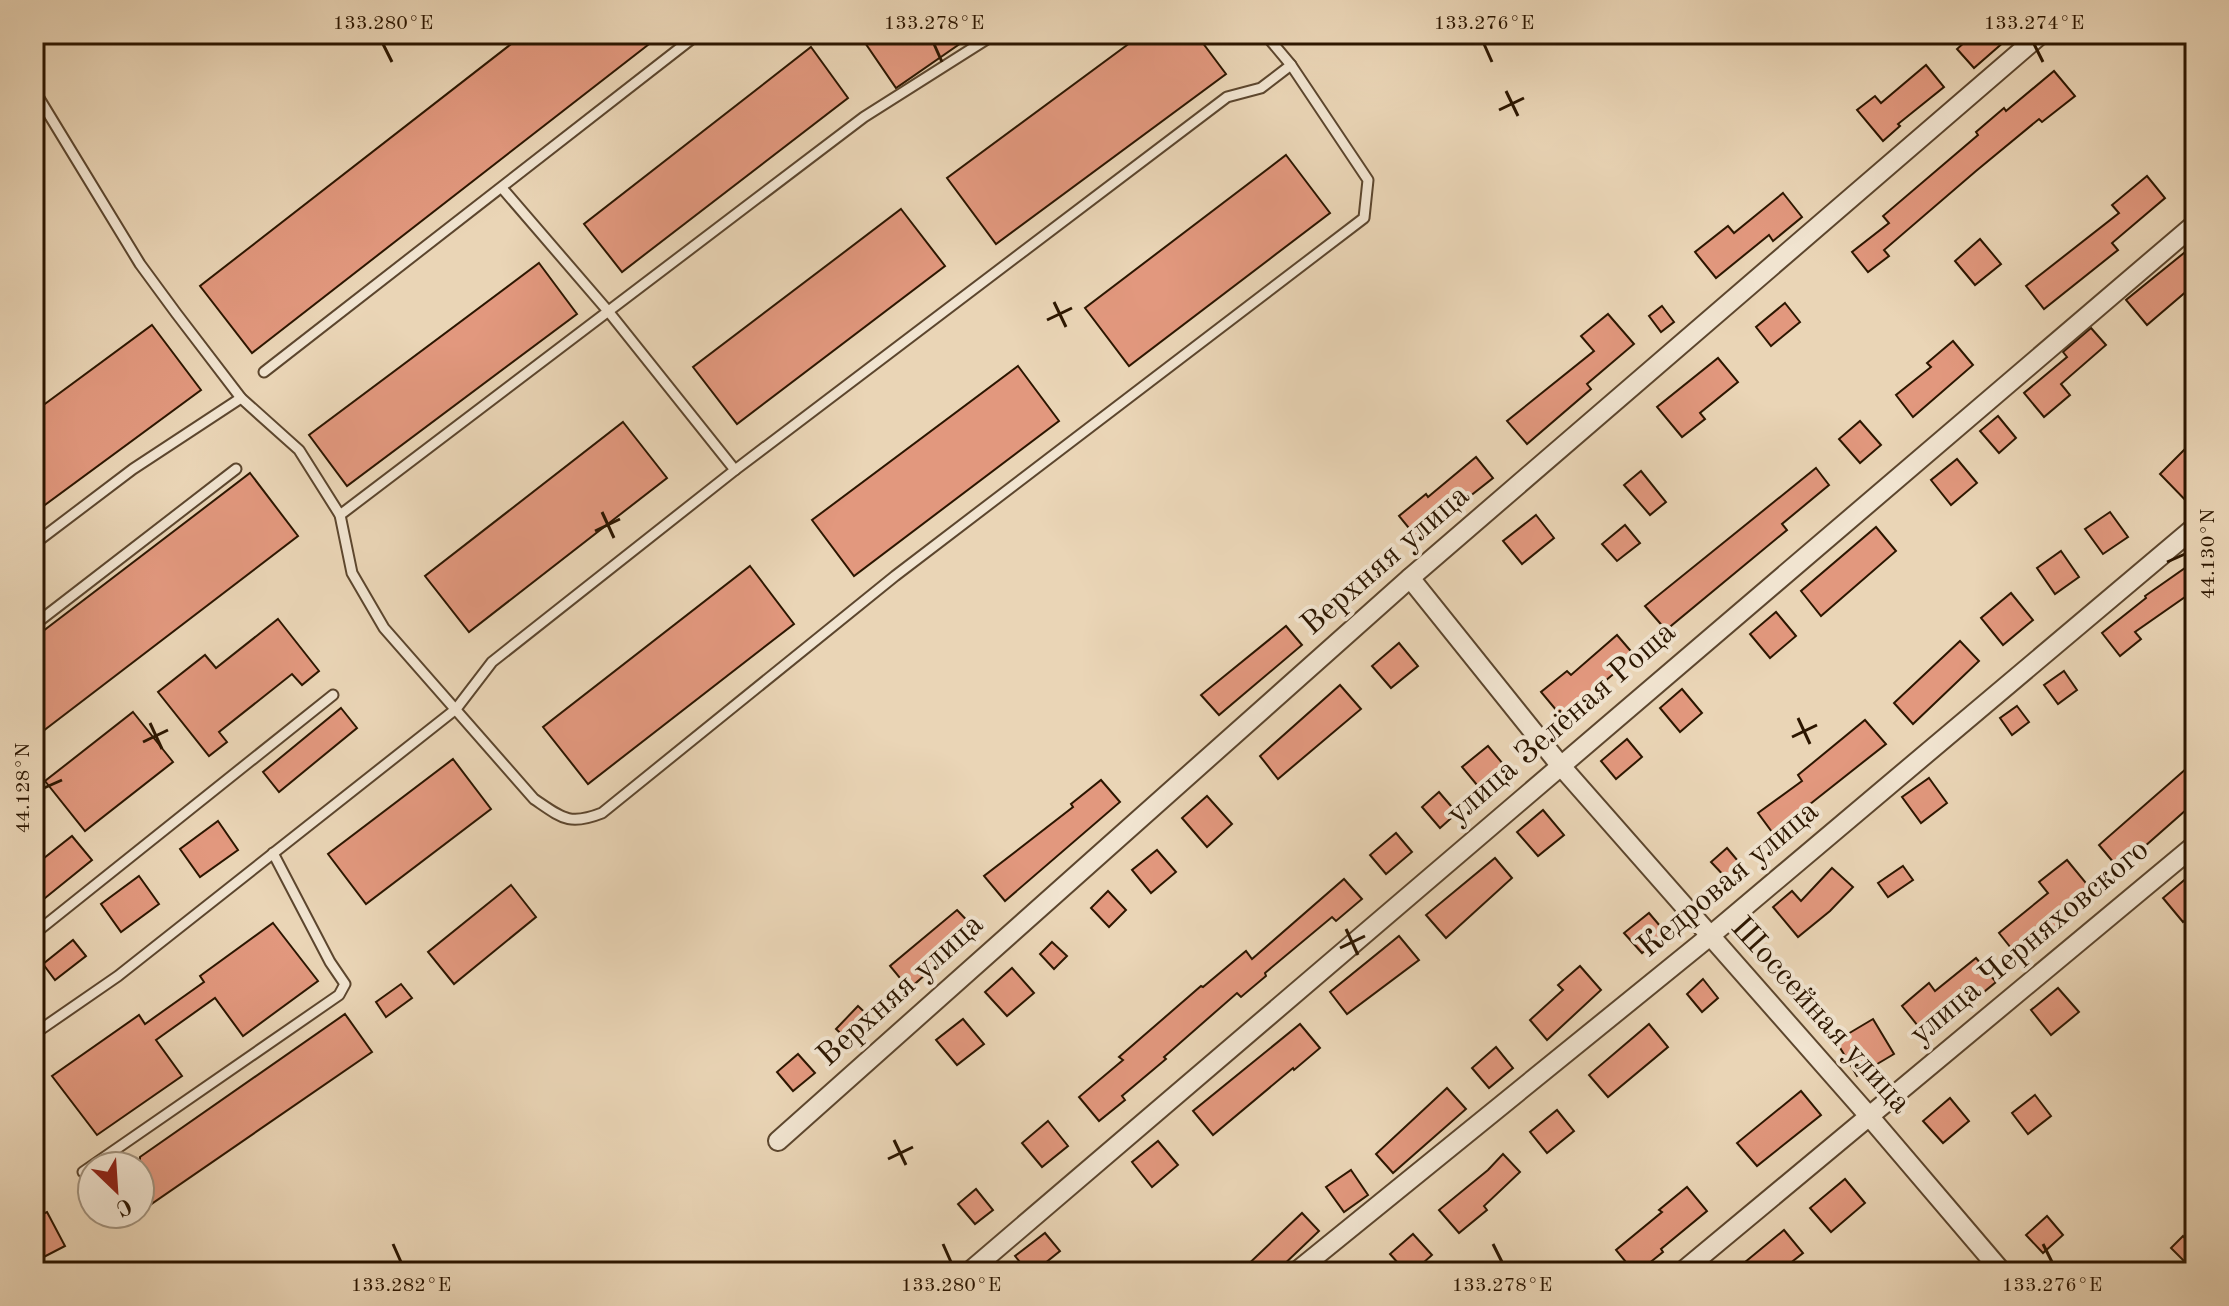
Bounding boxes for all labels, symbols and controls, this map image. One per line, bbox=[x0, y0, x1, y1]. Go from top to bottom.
text: 133.280°E bbox=[333, 14, 433, 34]
text: 133.278°E bbox=[884, 14, 984, 34]
text: 133.276°E bbox=[1434, 14, 1534, 34]
text: 133.274°E bbox=[1984, 14, 2084, 34]
street label: Верхняя улица bbox=[1296, 480, 1476, 642]
text: 44.130°N bbox=[2199, 509, 2219, 599]
street label: улица Зелёная Роща bbox=[1442, 616, 1683, 832]
text: 44.128°N bbox=[14, 743, 34, 833]
street label: Кедровая улица bbox=[1633, 795, 1826, 965]
street label: улица Черняховского bbox=[1904, 834, 2156, 1052]
street label: Верхняя улица bbox=[812, 908, 990, 1073]
street label: Шоссейная улица bbox=[1724, 912, 1916, 1120]
north arrow bbox=[76, 1150, 156, 1230]
text: С bbox=[112, 1193, 135, 1219]
text: 133.282°E bbox=[351, 1276, 451, 1296]
text: 133.280°E bbox=[901, 1276, 1001, 1296]
text: 133.278°E bbox=[1452, 1276, 1552, 1296]
text: 133.276°E bbox=[2002, 1276, 2102, 1296]

